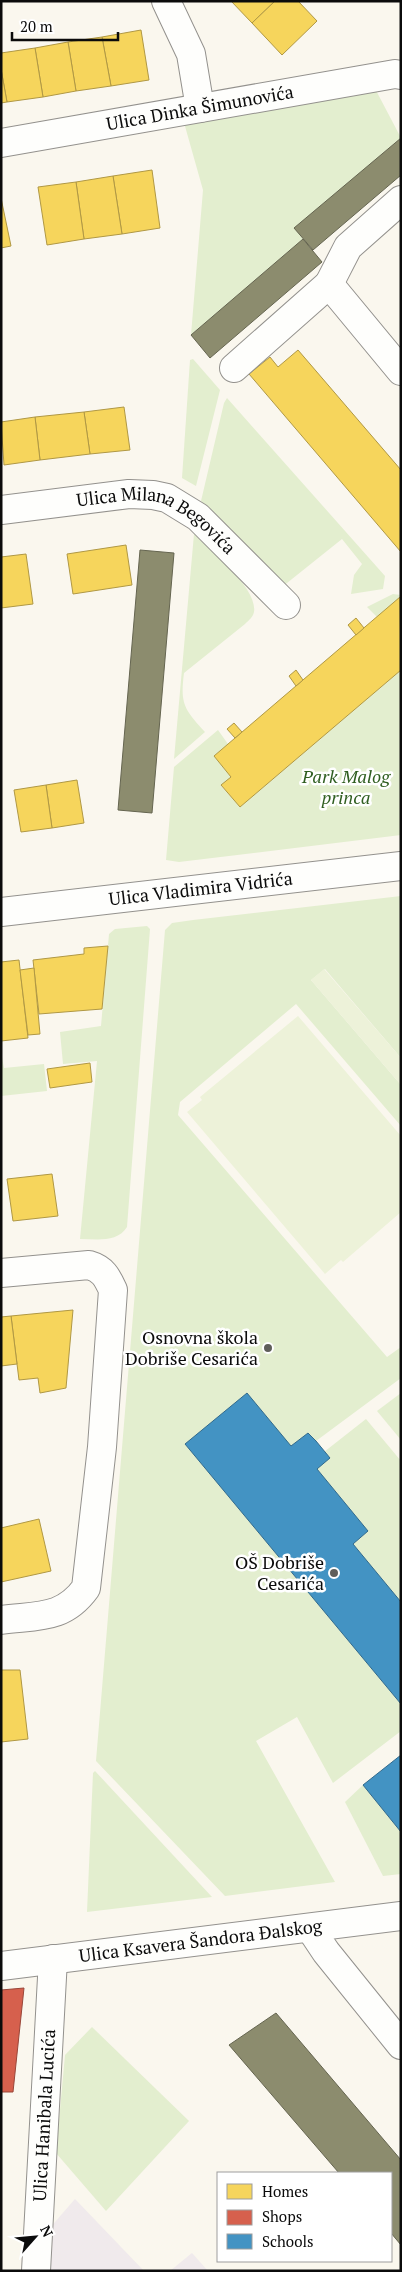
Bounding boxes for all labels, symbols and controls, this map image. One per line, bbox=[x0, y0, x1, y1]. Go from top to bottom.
scale bar bbox=[12, 10, 119, 42]
text: 20 m bbox=[20, 16, 53, 36]
street label: Ulica Dinka Šimunovića bbox=[104, 79, 295, 135]
street label: Ulica Milana Begovića bbox=[75, 480, 241, 559]
park label: Park Malog princa bbox=[301, 764, 391, 809]
street label: Ulica Vladimira Vidrića bbox=[107, 866, 294, 911]
place label: Osnovna škola Dobriše Cesarića bbox=[125, 1325, 258, 1370]
marker: Osnovna škola Dobriše Cesarića bbox=[262, 1342, 274, 1354]
place label: OŠ Dobriše Cesarića bbox=[235, 1550, 324, 1595]
marker: OŠ Dobriše Cesarića bbox=[328, 1567, 340, 1579]
street label: Ulica Ksavera Šandora Đalskog bbox=[77, 1913, 324, 1967]
street label: Ulica Hanibala Lucića bbox=[27, 2028, 60, 2202]
legend bbox=[217, 2172, 392, 2262]
text: Homes bbox=[262, 2181, 308, 2201]
text: Shops bbox=[262, 2206, 302, 2226]
north arrow bbox=[10, 2212, 60, 2262]
text: N bbox=[36, 2222, 58, 2240]
text: Schools bbox=[262, 2231, 313, 2251]

